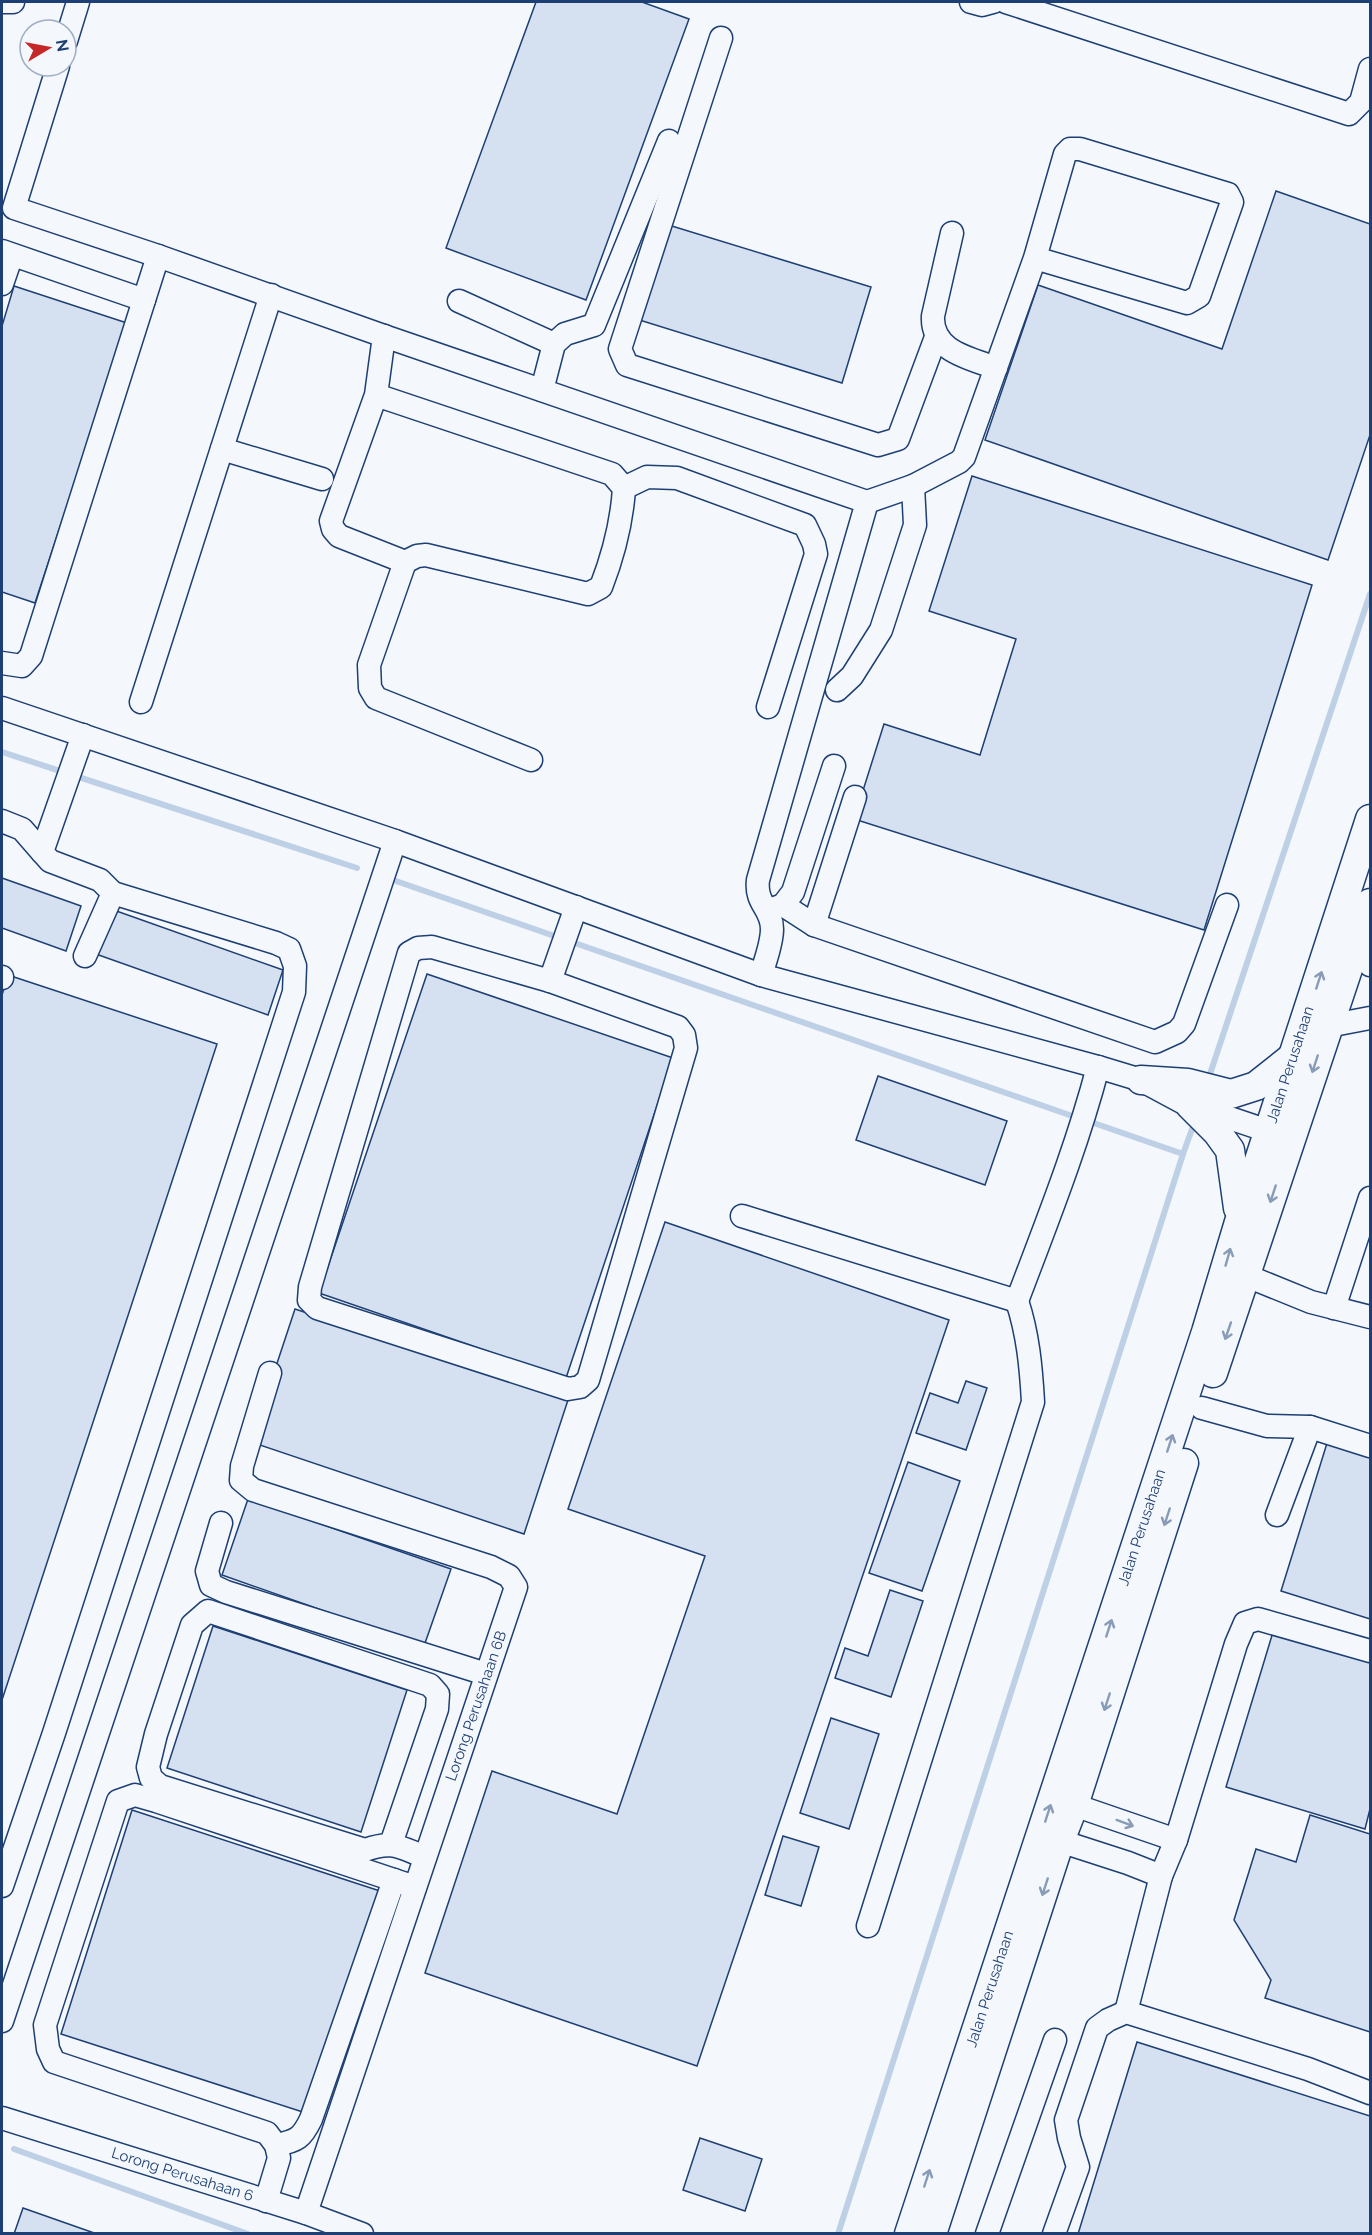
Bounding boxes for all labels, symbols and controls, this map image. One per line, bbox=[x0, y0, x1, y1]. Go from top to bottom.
north arrow bbox=[18, 18, 78, 78]
text: N bbox=[52, 38, 73, 53]
one-way arrow bbox=[1314, 971, 1325, 990]
street label: Jalan Perusahaan bbox=[1263, 1004, 1318, 1125]
one-way arrow bbox=[1309, 1054, 1320, 1073]
one-way arrow bbox=[1266, 1184, 1277, 1203]
one-way arrow bbox=[1223, 1248, 1235, 1267]
one-way arrow bbox=[1221, 1321, 1232, 1340]
one-way arrow bbox=[1165, 1434, 1176, 1453]
street label: Jalan Perusahaan bbox=[1114, 1467, 1169, 1588]
one-way arrow bbox=[1161, 1507, 1172, 1526]
one-way arrow bbox=[1104, 1619, 1115, 1638]
street label: Lorong Perusahaan 6B bbox=[442, 1629, 510, 1783]
one-way arrow bbox=[1101, 1692, 1112, 1711]
one-way arrow bbox=[1043, 1804, 1054, 1823]
one-way arrow bbox=[1115, 1819, 1134, 1830]
one-way arrow bbox=[1039, 1877, 1050, 1896]
street label: Jalan Perusahaan bbox=[962, 1928, 1017, 2050]
street label: Lorong Perusahaan 6 bbox=[109, 2144, 256, 2205]
one-way arrow bbox=[923, 2169, 934, 2188]

